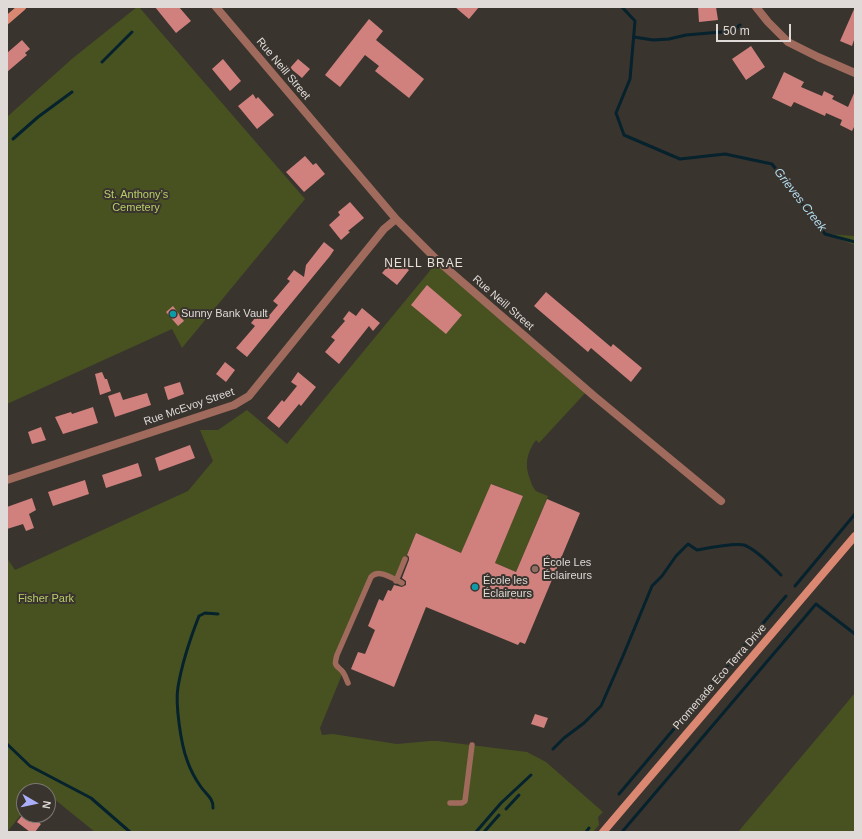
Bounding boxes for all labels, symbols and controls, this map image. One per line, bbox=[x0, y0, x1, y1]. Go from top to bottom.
scale bar bbox=[718, 16, 793, 42]
text: 50 m bbox=[723, 24, 750, 38]
street label: Rue Neill Street bbox=[253, 35, 313, 103]
water label: Grieves Creek bbox=[771, 165, 829, 235]
park label: St. Anthony’s Cemetery bbox=[104, 188, 168, 214]
district label: NEILL BRAE bbox=[384, 257, 464, 271]
street label: Rue Neill Street bbox=[470, 273, 536, 333]
place label: Sunny Bank Vault bbox=[181, 307, 268, 321]
marker: Sunny Bank Vault bbox=[168, 309, 178, 319]
street label: Rue McEvoy Street bbox=[142, 385, 236, 429]
place label: École Les Éclaireurs bbox=[543, 556, 592, 582]
marker: École Les Éclaireurs bbox=[530, 564, 540, 574]
place label: École les Éclaireurs bbox=[483, 574, 532, 600]
marker: École les Éclaireurs bbox=[470, 582, 480, 592]
park label: Fisher Park bbox=[18, 592, 74, 606]
street label: Promenade Eco Terra Drive bbox=[670, 621, 770, 733]
north arrow bbox=[16, 783, 56, 823]
text: N bbox=[40, 800, 53, 810]

